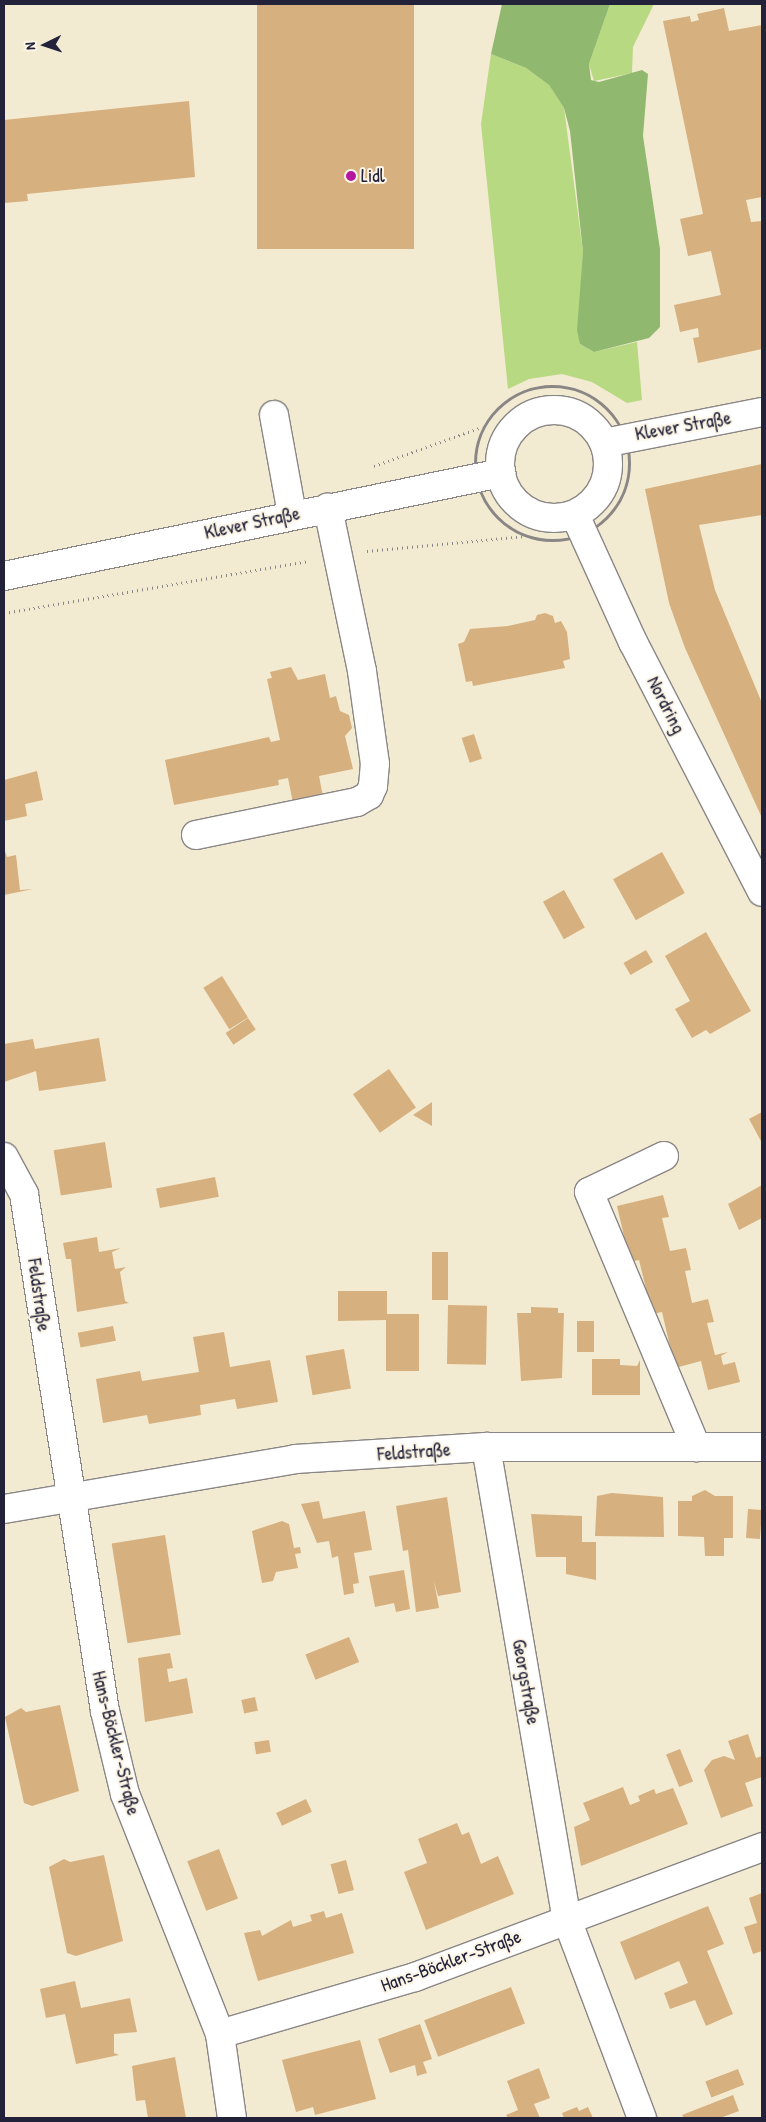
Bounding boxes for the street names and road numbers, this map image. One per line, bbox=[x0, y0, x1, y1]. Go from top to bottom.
street label: Klever Straße bbox=[633, 406, 733, 446]
street label: Klever Straße bbox=[202, 502, 302, 544]
street label: Nordring bbox=[642, 673, 690, 737]
street label: Feldstraße bbox=[23, 1257, 55, 1333]
street label: Feldstraße bbox=[377, 1438, 451, 1466]
street label: Georgstraße bbox=[507, 1638, 545, 1726]
street label: Hans-Böckler-Straße bbox=[87, 1669, 145, 1817]
street label: Hans-Böckler-Straße bbox=[378, 1925, 524, 1997]

